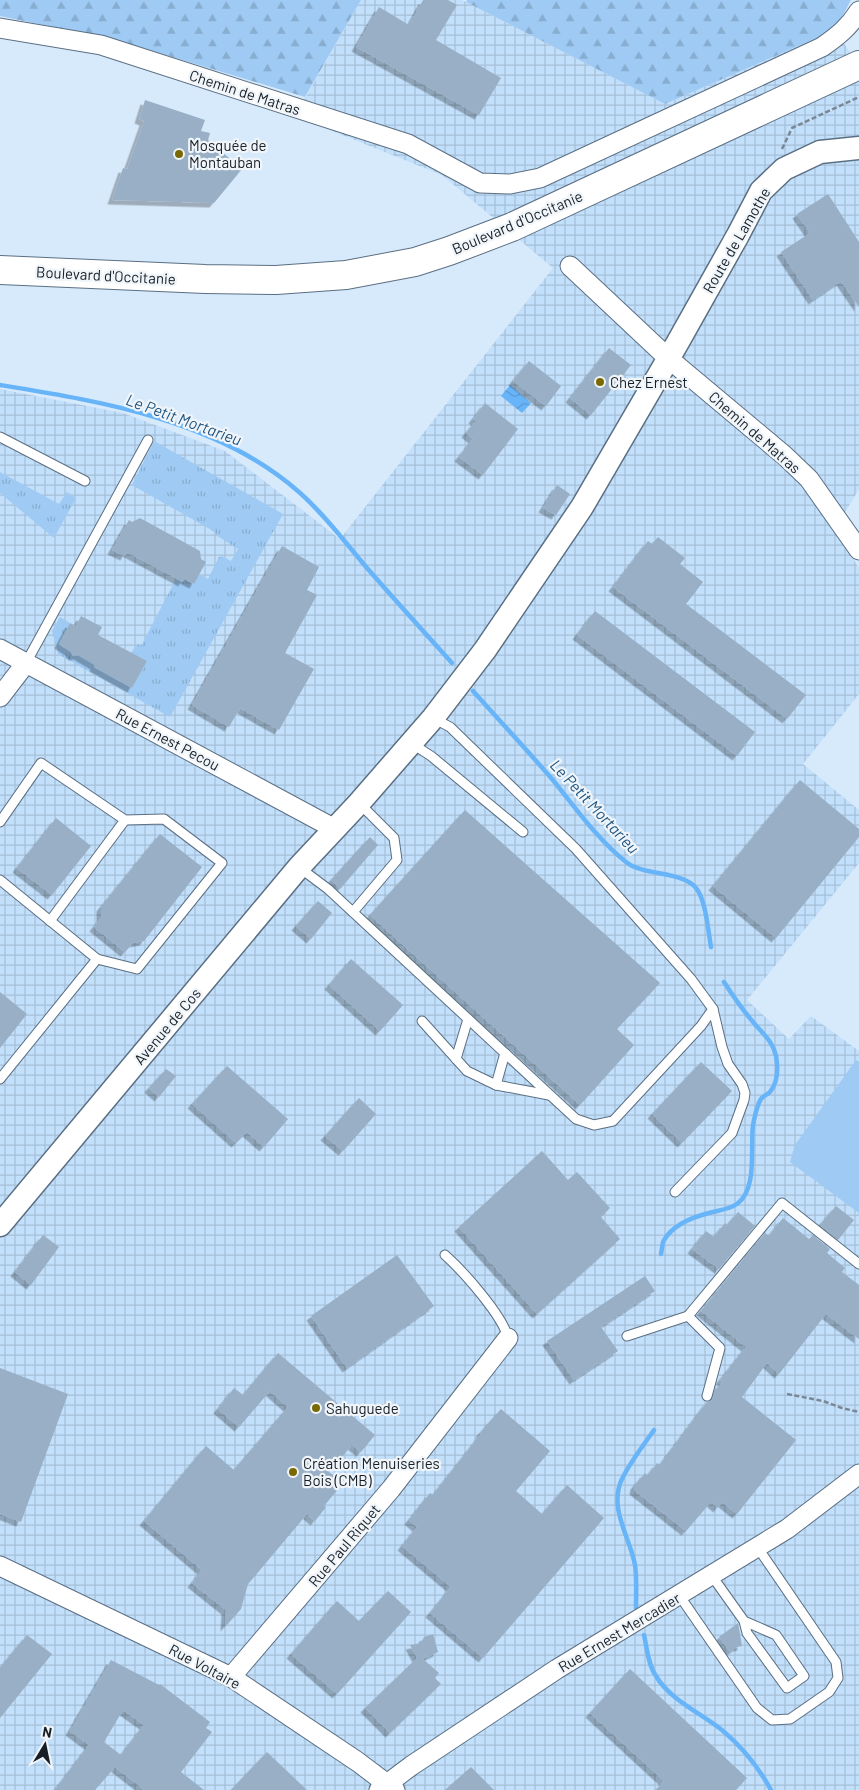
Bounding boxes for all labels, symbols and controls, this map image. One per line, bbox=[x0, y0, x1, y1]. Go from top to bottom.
street label: Chemin de Matras bbox=[187, 66, 303, 118]
place label: Mosquée de Montauban bbox=[189, 136, 267, 171]
marker: Mosquée de Montauban bbox=[173, 148, 185, 160]
street label: Route de Lamothe bbox=[699, 184, 773, 296]
street label: Boulevard d'Occitanie bbox=[449, 186, 585, 258]
street label: Boulevard d'Occitanie bbox=[36, 262, 176, 288]
place label: Chez Ernest bbox=[610, 373, 688, 391]
marker: Chez Ernest bbox=[594, 376, 606, 388]
street label: Chemin de Matras bbox=[705, 387, 805, 477]
water label: Le Petit Mortarieu bbox=[124, 389, 244, 449]
street label: Rue Ernest Pecou bbox=[113, 704, 223, 774]
water label: Le Petit Mortarieu bbox=[547, 755, 643, 857]
street label: Avenue de Cos bbox=[130, 984, 204, 1068]
place label: Sahuguede bbox=[326, 1399, 399, 1417]
marker: Sahuguede bbox=[310, 1402, 322, 1414]
place label: Création Menuiseries Bois (CMB) bbox=[303, 1454, 440, 1489]
marker: Création Menuiseries Bois (CMB) bbox=[287, 1466, 299, 1478]
street label: Rue Paul Riquet bbox=[304, 1500, 384, 1590]
street label: Rue Ernest Mercadier bbox=[555, 1588, 684, 1676]
street label: Rue Voltaire bbox=[166, 1640, 244, 1692]
north arrow bbox=[20, 1720, 70, 1770]
text: N bbox=[41, 1723, 53, 1741]

